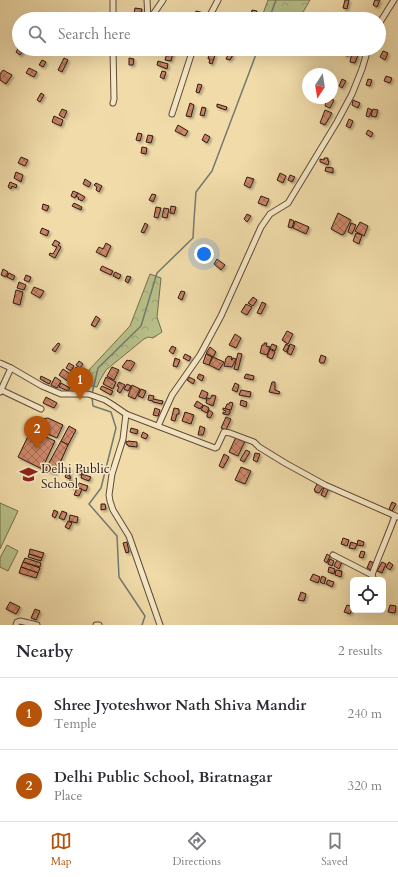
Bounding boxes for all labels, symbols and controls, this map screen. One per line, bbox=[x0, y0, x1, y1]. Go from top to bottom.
search box bbox=[12, 12, 386, 56]
icon: search bbox=[26, 23, 48, 45]
text: Search here bbox=[58, 24, 131, 44]
north arrow bbox=[302, 68, 338, 104]
your location bbox=[194, 244, 214, 264]
pin: 1 bbox=[67, 367, 93, 400]
pin: 2 bbox=[24, 416, 50, 449]
place label: Delhi Public School bbox=[41, 460, 110, 493]
school or university icon: Delhi Public School bbox=[18, 465, 38, 485]
map controls bbox=[350, 577, 386, 613]
button: locate bbox=[350, 577, 386, 613]
text: Nearby bbox=[16, 640, 73, 663]
text: 2 results bbox=[338, 642, 382, 660]
text: Shree Jyoteshwor Nath Shiva Mandir bbox=[54, 695, 306, 715]
text: 1 bbox=[26, 705, 32, 723]
text: 240 m bbox=[348, 705, 382, 723]
text: Temple bbox=[54, 715, 97, 733]
text: Delhi Public School, Biratnagar bbox=[54, 767, 272, 787]
text: 2 bbox=[26, 777, 32, 795]
text: 320 m bbox=[348, 777, 382, 795]
text: Place bbox=[54, 787, 82, 805]
tab: Map bbox=[50, 830, 72, 869]
tab: Directions bbox=[172, 830, 221, 869]
tab: Saved bbox=[321, 830, 348, 869]

